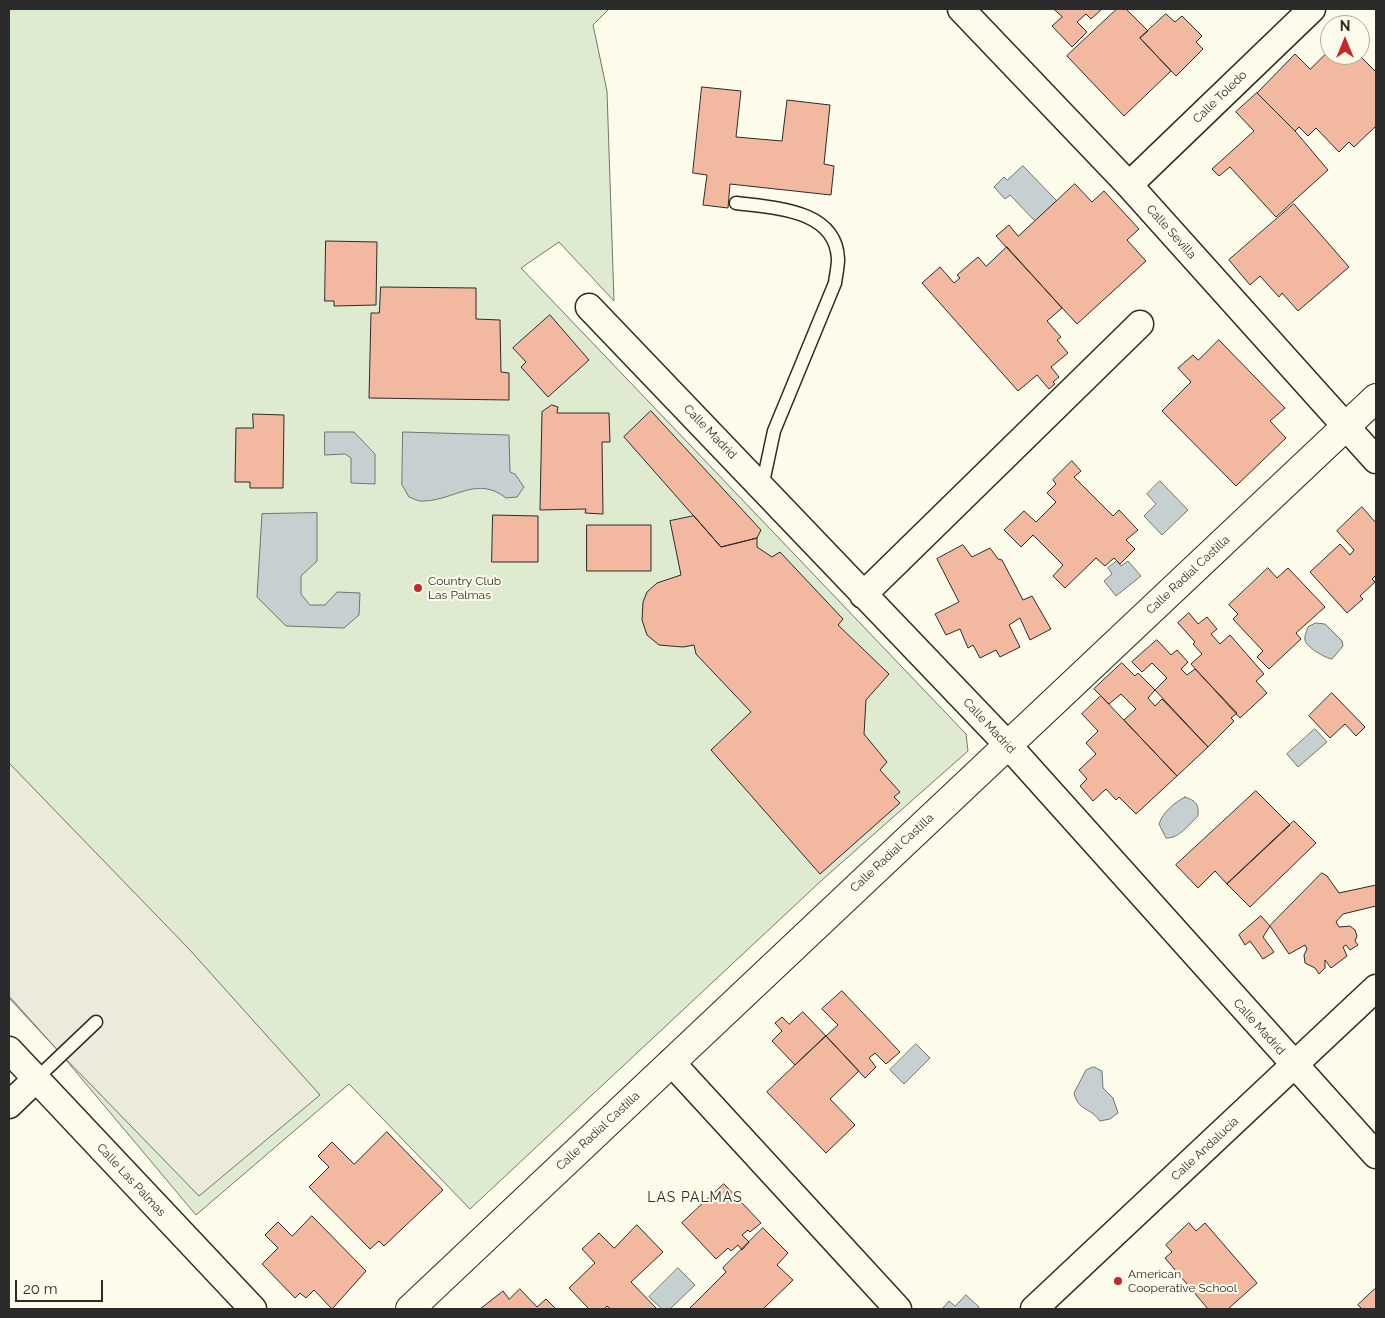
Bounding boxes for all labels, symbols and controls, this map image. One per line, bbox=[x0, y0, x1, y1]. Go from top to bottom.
north arrow bbox=[1320, 15, 1370, 65]
text: N bbox=[1340, 18, 1350, 34]
street label: Calle Toledo bbox=[1190, 68, 1250, 126]
street label: Calle Sevilla bbox=[1143, 202, 1199, 262]
street label: Calle Madrid bbox=[680, 402, 740, 462]
street label: Calle Radial Castilla bbox=[1143, 533, 1233, 617]
place label: Country Club Las Palmas bbox=[428, 574, 501, 602]
marker: Country Club Las Palmas bbox=[412, 582, 424, 594]
street label: Calle Madrid bbox=[960, 695, 1018, 757]
street label: Calle Radial Castilla bbox=[847, 811, 937, 895]
street label: Calle Madrid bbox=[1230, 996, 1288, 1058]
street label: Calle Radial Castilla bbox=[553, 1089, 643, 1173]
street label: Calle Andalucía bbox=[1168, 1114, 1242, 1184]
street label: Calle Las Palmas bbox=[94, 1141, 168, 1219]
district label: LAS PALMAS bbox=[646, 1190, 744, 1206]
place label: American Cooperative School bbox=[1128, 1267, 1237, 1295]
scale bar bbox=[18, 1270, 105, 1302]
marker: American Cooperative School bbox=[1112, 1275, 1124, 1287]
text: 20 m bbox=[23, 1280, 58, 1298]

